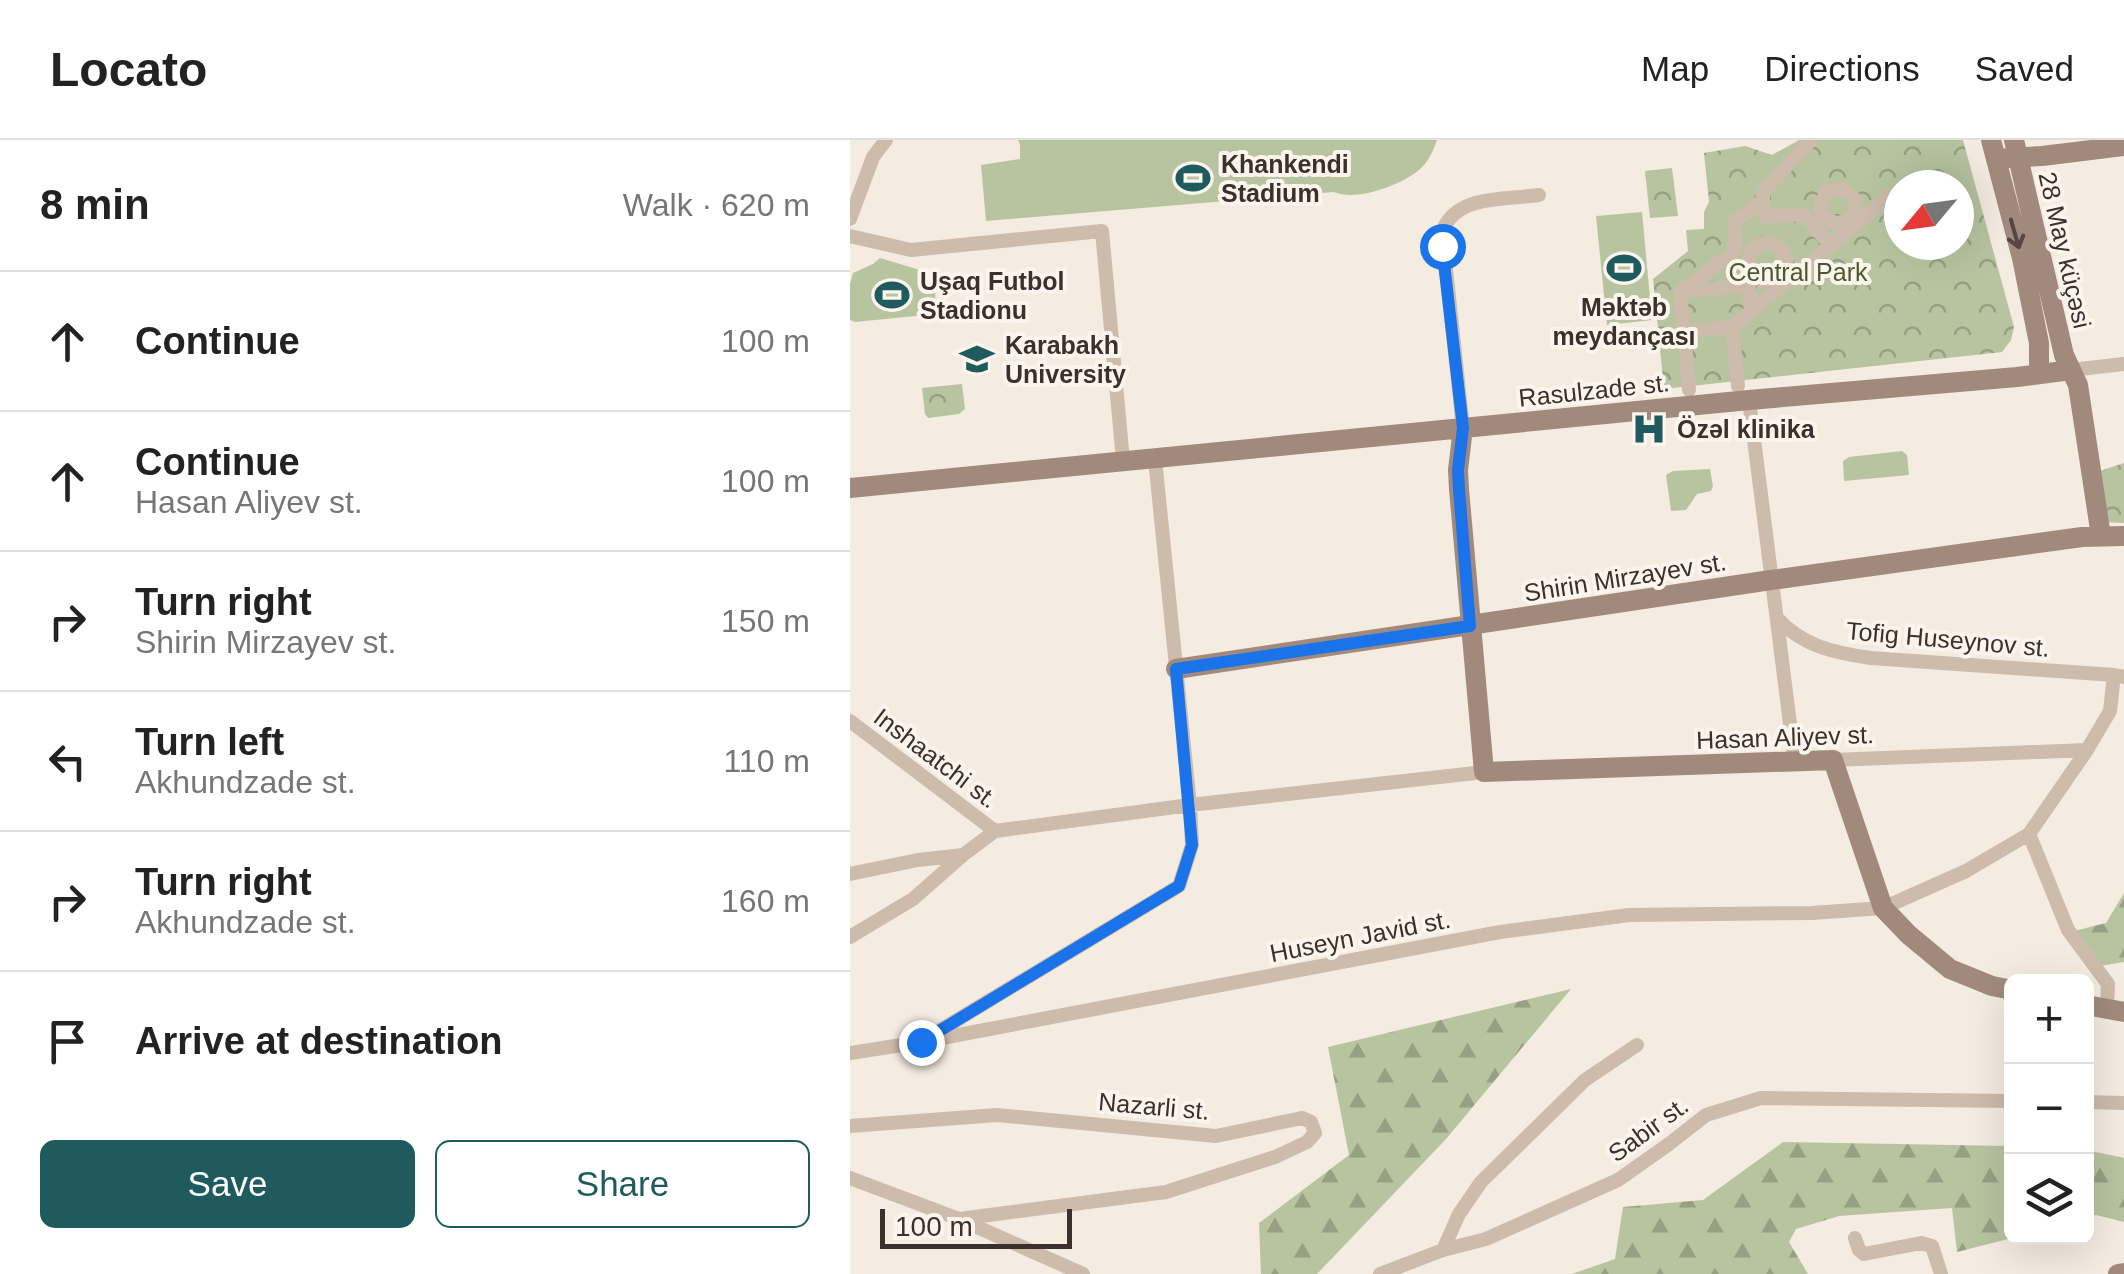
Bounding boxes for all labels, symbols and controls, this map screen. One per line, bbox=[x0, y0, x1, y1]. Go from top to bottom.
text: Locato bbox=[50, 43, 207, 96]
text: Map bbox=[1641, 49, 1709, 88]
text: Directions bbox=[1764, 49, 1920, 88]
text: Saved bbox=[1975, 49, 2074, 88]
place label: Khankendi Stadium bbox=[1221, 150, 1349, 207]
sports icon: Khankendi Stadium bbox=[1174, 159, 1212, 197]
street label: 28 May küçəsi bbox=[2033, 169, 2097, 331]
north arrow bbox=[1884, 170, 1974, 260]
text: 8 min bbox=[40, 181, 150, 228]
text: Walk · 620 m bbox=[623, 187, 810, 223]
one-way arrow bbox=[2007, 218, 2025, 249]
route start bbox=[1420, 224, 1466, 270]
sports icon: Məktəb meydançası bbox=[1605, 249, 1643, 287]
park label: Central Park bbox=[1729, 258, 1868, 286]
place label: Uşaq Futbol Stadionu bbox=[920, 267, 1064, 324]
sports icon: Uşaq Futbol Stadionu bbox=[873, 276, 911, 314]
place label: Məktəb meydançası bbox=[1552, 293, 1696, 350]
icon: ahead bbox=[40, 314, 95, 369]
text: Continue bbox=[135, 320, 300, 362]
text: 100 m bbox=[721, 323, 810, 359]
place label: Karabakh University bbox=[1005, 331, 1126, 388]
school or university icon: Karabakh University bbox=[958, 340, 996, 378]
street label: Rasulzade st. bbox=[1517, 368, 1671, 412]
hospital icon: Özəl klinika bbox=[1630, 410, 1668, 448]
place label: Özəl klinika bbox=[1677, 415, 1816, 443]
text: Continue bbox=[135, 441, 300, 483]
icon: ahead bbox=[40, 454, 95, 509]
text: 100 m bbox=[721, 463, 810, 499]
text: Hasan Aliyev st. bbox=[135, 484, 363, 520]
street label: Shirin Mirzayev st. bbox=[1522, 547, 1728, 607]
text: Turn right bbox=[135, 581, 312, 623]
icon: right bbox=[40, 594, 95, 649]
text: 150 m bbox=[721, 603, 810, 639]
street label: Tofig Huseynov st. bbox=[1845, 616, 2051, 662]
text: Shirin Mirzayev st. bbox=[135, 624, 396, 660]
street label: Inshaatchi st. bbox=[869, 702, 1003, 814]
street label: Hasan Aliyev st. bbox=[1696, 720, 1874, 754]
text: Turn left bbox=[135, 721, 284, 763]
icon: left bbox=[40, 734, 95, 789]
text: 110 m bbox=[723, 743, 810, 779]
text: Akhundzade st. bbox=[135, 764, 356, 800]
text: Turn right bbox=[135, 861, 312, 903]
icon: right bbox=[40, 874, 95, 929]
text: 160 m bbox=[721, 883, 810, 919]
text: Akhundzade st. bbox=[135, 904, 356, 940]
street label: Huseyn Javid st. bbox=[1267, 905, 1453, 967]
map controls bbox=[2004, 974, 2094, 1244]
button: + bbox=[2004, 974, 2094, 1064]
icon: arrive bbox=[40, 1014, 95, 1069]
text: Arrive at destination bbox=[135, 1020, 502, 1062]
route end bbox=[899, 1020, 945, 1066]
button: − bbox=[2004, 1064, 2094, 1154]
street label: Nazarli st. bbox=[1097, 1087, 1211, 1125]
street label: Sabir st. bbox=[1603, 1091, 1693, 1167]
button: Save bbox=[40, 1140, 415, 1228]
button: Share bbox=[435, 1140, 810, 1228]
button: layers bbox=[2004, 1154, 2094, 1244]
scale bar bbox=[880, 1204, 1072, 1248]
text: 100 m bbox=[895, 1211, 973, 1242]

